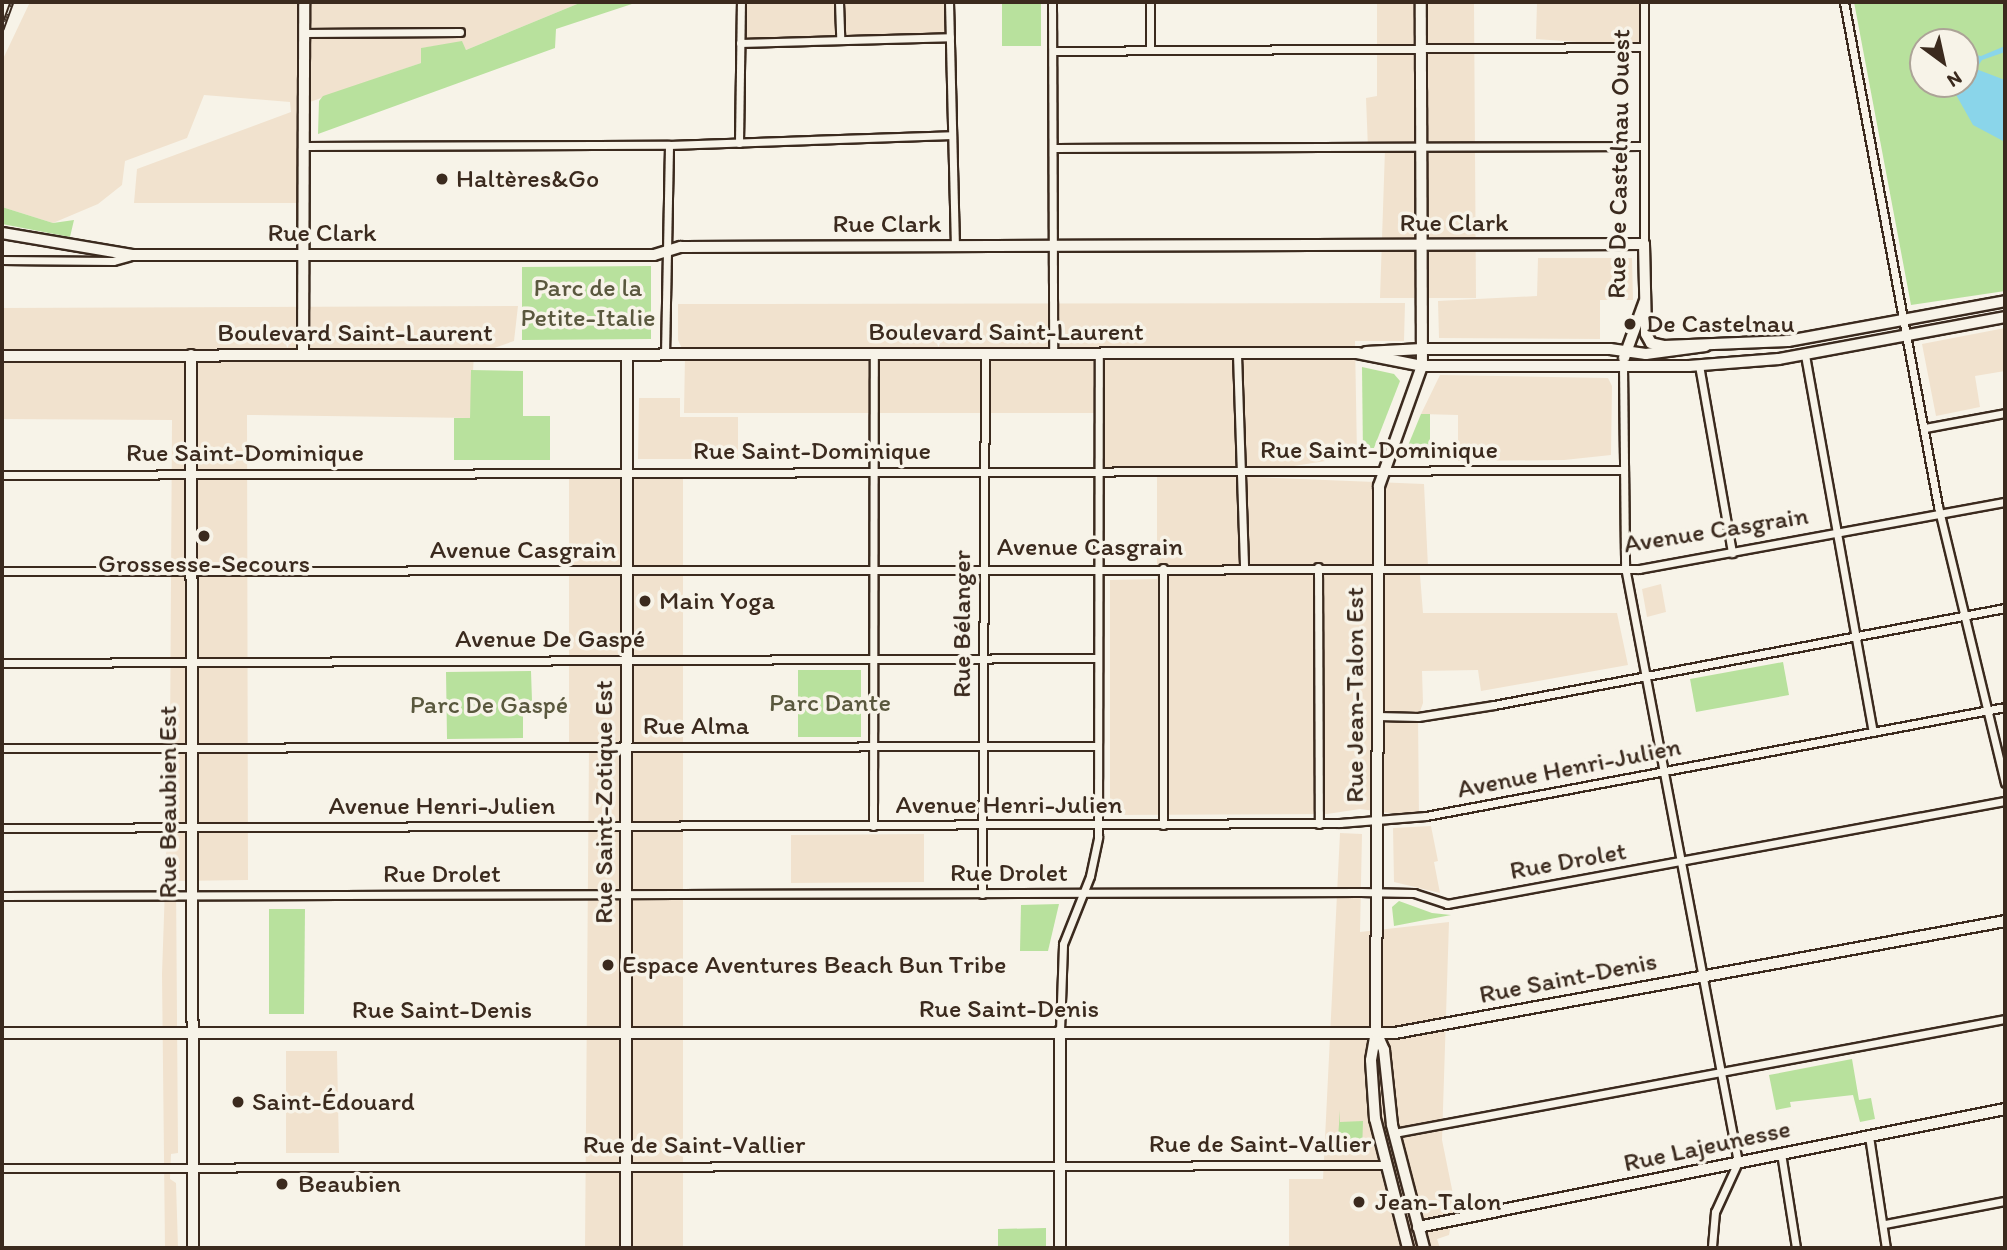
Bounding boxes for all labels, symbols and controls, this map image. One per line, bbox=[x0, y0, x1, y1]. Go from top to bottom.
north arrow bbox=[1909, 28, 1979, 98]
street label: Rue De Castelnau Ouest bbox=[1601, 29, 1637, 299]
text: N bbox=[1943, 66, 1966, 92]
place label: Haltères&Go bbox=[456, 163, 599, 195]
marker: Haltères&Go bbox=[434, 171, 450, 187]
street label: Rue Clark bbox=[1399, 207, 1509, 239]
street label: Rue Clark bbox=[832, 208, 942, 240]
street label: Rue Clark bbox=[267, 217, 377, 249]
park label: Parc de la Petite-Italie bbox=[520, 272, 656, 334]
place label: De Castelnau bbox=[1646, 308, 1795, 340]
marker: De Castelnau bbox=[1620, 314, 1640, 334]
street label: Boulevard Saint-Laurent bbox=[867, 316, 1145, 348]
street label: Boulevard Saint-Laurent bbox=[216, 317, 494, 349]
street label: Rue Saint-Dominique bbox=[1260, 434, 1498, 466]
street label: Rue Saint-Dominique bbox=[693, 435, 931, 467]
street label: Rue Saint-Dominique bbox=[126, 437, 364, 469]
street label: Avenue Casgrain bbox=[1621, 500, 1811, 560]
marker: Grossesse-Secours bbox=[194, 526, 214, 546]
street label: Avenue Casgrain bbox=[997, 531, 1183, 563]
street label: Avenue Casgrain bbox=[430, 534, 616, 566]
place label: Grossesse-Secours bbox=[98, 548, 310, 580]
street label: Rue Bélanger bbox=[946, 550, 978, 698]
place label: Main Yoga bbox=[659, 585, 773, 617]
street label: Rue Jean-Talon Est bbox=[1339, 587, 1371, 803]
marker: Main Yoga bbox=[637, 593, 653, 609]
street label: Avenue De Gaspé bbox=[455, 623, 645, 655]
street label: Rue Saint-Zotique Est bbox=[588, 680, 620, 924]
park label: Parc Dante bbox=[768, 687, 892, 719]
park label: Parc De Gaspé bbox=[409, 689, 569, 721]
street label: Rue Beaubien Est bbox=[152, 706, 184, 898]
street label: Rue Alma bbox=[643, 710, 749, 742]
street label: Avenue Henri-Julien bbox=[1455, 731, 1683, 805]
street label: Avenue Henri-Julien bbox=[896, 789, 1122, 821]
street label: Avenue Henri-Julien bbox=[329, 790, 555, 822]
street label: Rue Drolet bbox=[1507, 835, 1629, 887]
street label: Rue Drolet bbox=[950, 857, 1068, 889]
street label: Rue Drolet bbox=[383, 858, 501, 890]
street label: Rue Saint-Denis bbox=[1477, 946, 1659, 1010]
place label: Espace Aventures Beach Bun Tribe bbox=[622, 949, 1004, 981]
marker: Espace Aventures Beach Bun Tribe bbox=[600, 957, 616, 973]
street label: Rue Saint-Denis bbox=[919, 993, 1099, 1025]
street label: Rue Saint-Denis bbox=[352, 994, 532, 1026]
place label: Saint-Édouard bbox=[252, 1086, 415, 1118]
marker: Saint-Édouard bbox=[230, 1094, 246, 1110]
street label: Rue Lajeunesse bbox=[1621, 1113, 1793, 1179]
street label: Rue de Saint-Vallier bbox=[1149, 1128, 1371, 1160]
street label: Rue de Saint-Vallier bbox=[583, 1129, 805, 1161]
place label: Beaubien bbox=[298, 1168, 401, 1200]
marker: Beaubien bbox=[272, 1174, 292, 1194]
place label: Jean-Talon bbox=[1375, 1186, 1502, 1218]
marker: Jean-Talon bbox=[1349, 1192, 1369, 1212]

